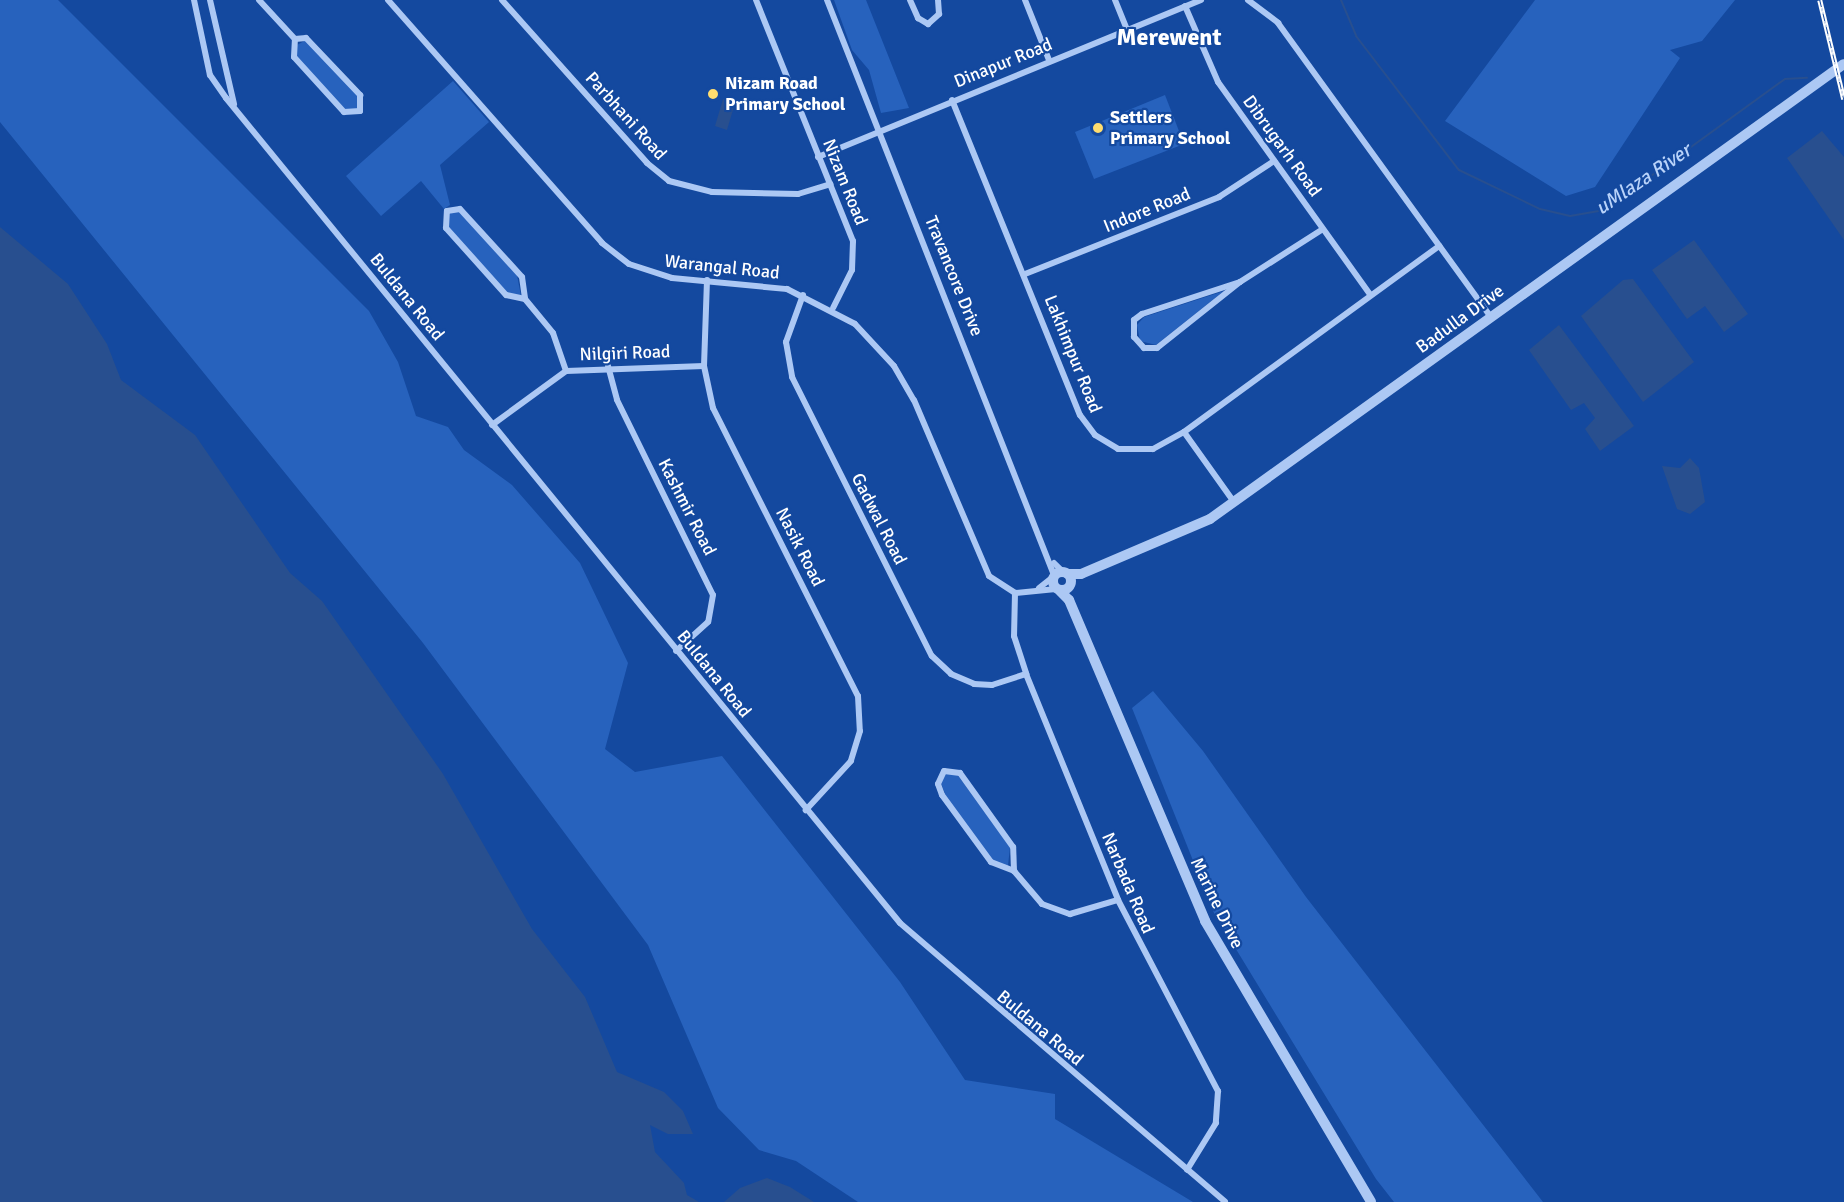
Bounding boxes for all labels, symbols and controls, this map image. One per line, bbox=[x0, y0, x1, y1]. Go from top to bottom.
district label: Merewent bbox=[1117, 24, 1221, 52]
street label: Dinapur Road bbox=[951, 34, 1055, 92]
street label: Parbhani Road bbox=[581, 67, 671, 165]
place label: Nizam Road Primary School bbox=[725, 73, 845, 116]
marker: Nizam Road Primary School bbox=[706, 87, 720, 101]
street label: Dibrugarh Road bbox=[1238, 91, 1326, 201]
place label: Settlers Primary School bbox=[1110, 107, 1230, 150]
marker: Settlers Primary School bbox=[1091, 121, 1105, 135]
street label: Nizam Road bbox=[818, 136, 872, 228]
water label: uMlaza River bbox=[1591, 138, 1695, 220]
street label: Indore Road bbox=[1100, 183, 1194, 237]
street label: Travancore Drive bbox=[920, 213, 988, 339]
street label: Buldana Road bbox=[365, 249, 449, 345]
street label: Warangal Road bbox=[663, 250, 781, 284]
street label: Badulla Drive bbox=[1412, 280, 1508, 358]
street label: Lakhimpur Road bbox=[1040, 292, 1106, 416]
street label: Nilgiri Road bbox=[579, 341, 671, 365]
street label: Kashmir Road bbox=[653, 455, 721, 559]
street label: Gadwal Road bbox=[847, 470, 911, 568]
street label: Nasik Road bbox=[771, 504, 829, 590]
street label: Buldana Road bbox=[672, 626, 756, 722]
street label: Narbada Road bbox=[1097, 829, 1159, 937]
street label: Marine Drive bbox=[1186, 854, 1248, 952]
street label: Buldana Road bbox=[992, 986, 1088, 1070]

